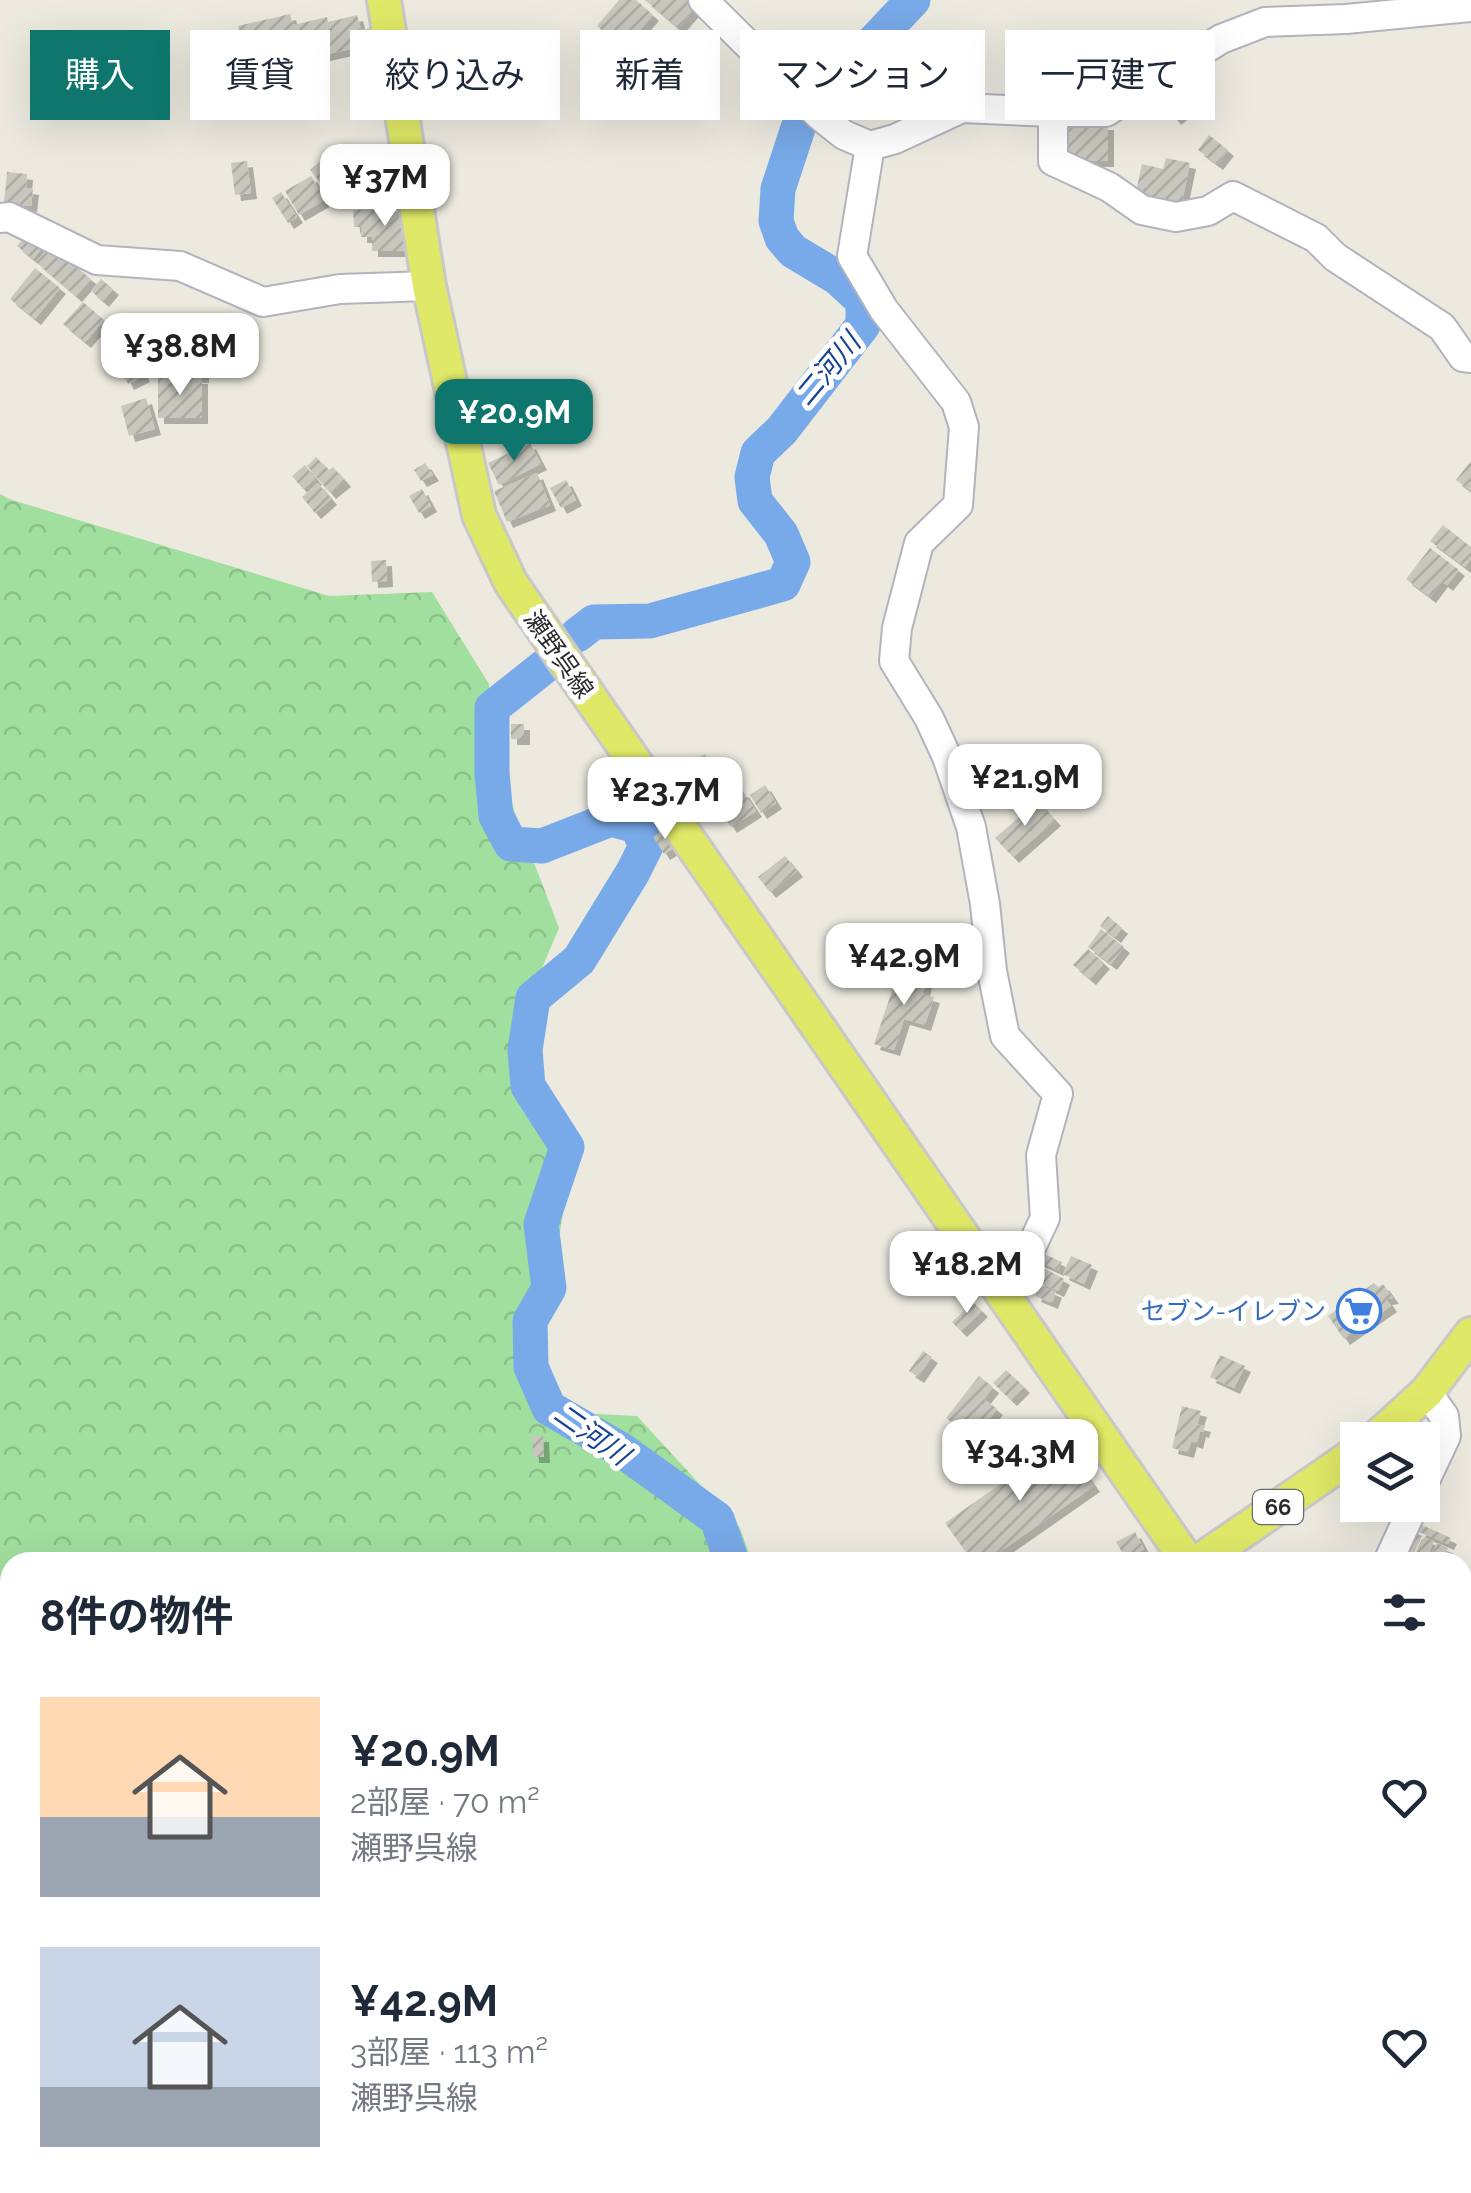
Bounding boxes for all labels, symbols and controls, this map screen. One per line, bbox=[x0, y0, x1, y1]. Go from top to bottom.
chip: 購入 bbox=[30, 30, 170, 120]
chip: 賃貸 bbox=[190, 30, 330, 120]
chip: 絞り込み bbox=[350, 30, 560, 120]
chip: 新着 bbox=[580, 30, 720, 120]
chip: マンション bbox=[740, 30, 985, 120]
chip: 一戸建て bbox=[1005, 30, 1215, 120]
pin: ¥37M bbox=[326, 144, 444, 229]
text: ¥37M bbox=[342, 158, 428, 195]
pin: ¥38.8M bbox=[99, 313, 261, 398]
water label: 二河川 bbox=[788, 324, 869, 412]
text: ¥38.8M bbox=[123, 327, 237, 364]
pin: ¥20.9M bbox=[433, 379, 595, 464]
text: ¥20.9M bbox=[457, 393, 571, 430]
street label: 瀬野呉線 bbox=[518, 604, 600, 704]
pin: ¥21.9M bbox=[944, 744, 1106, 829]
pin: ¥23.7M bbox=[584, 757, 746, 842]
text: ¥21.9M bbox=[970, 758, 1080, 795]
text: ¥23.7M bbox=[610, 771, 720, 808]
pin: ¥42.9M bbox=[823, 923, 985, 1008]
text: ¥42.9M bbox=[848, 937, 960, 974]
pin: ¥18.2M bbox=[886, 1231, 1048, 1316]
text: ¥18.2M bbox=[912, 1245, 1022, 1282]
supermarket icon: セブン-イレブン bbox=[1336, 1288, 1382, 1334]
place label: セブン-イレブン bbox=[1140, 1296, 1326, 1326]
water label: 二河川 bbox=[548, 1397, 638, 1474]
pin: ¥34.3M bbox=[939, 1419, 1101, 1504]
map controls bbox=[1340, 1422, 1440, 1522]
button: layers bbox=[1340, 1422, 1440, 1522]
text: ¥34.3M bbox=[964, 1433, 1076, 1470]
road number: 66 bbox=[1253, 1490, 1303, 1524]
icon: filters bbox=[1377, 1585, 1432, 1640]
text: 8件の物件 bbox=[40, 1592, 233, 1641]
text: ¥20.9M bbox=[350, 1727, 500, 1776]
icon: home bbox=[120, 1737, 240, 1857]
icon: heart bbox=[1377, 1770, 1432, 1825]
text: 2部屋 · 70 m² bbox=[350, 1783, 540, 1820]
text: 瀬野呉線 bbox=[350, 1829, 478, 1866]
text: ¥42.9M bbox=[350, 1977, 498, 2026]
icon: home bbox=[120, 1987, 240, 2107]
icon: heart bbox=[1377, 2020, 1432, 2075]
text: 3部屋 · 113 m² bbox=[350, 2033, 548, 2070]
text: 瀬野呉線 bbox=[350, 2079, 478, 2116]

